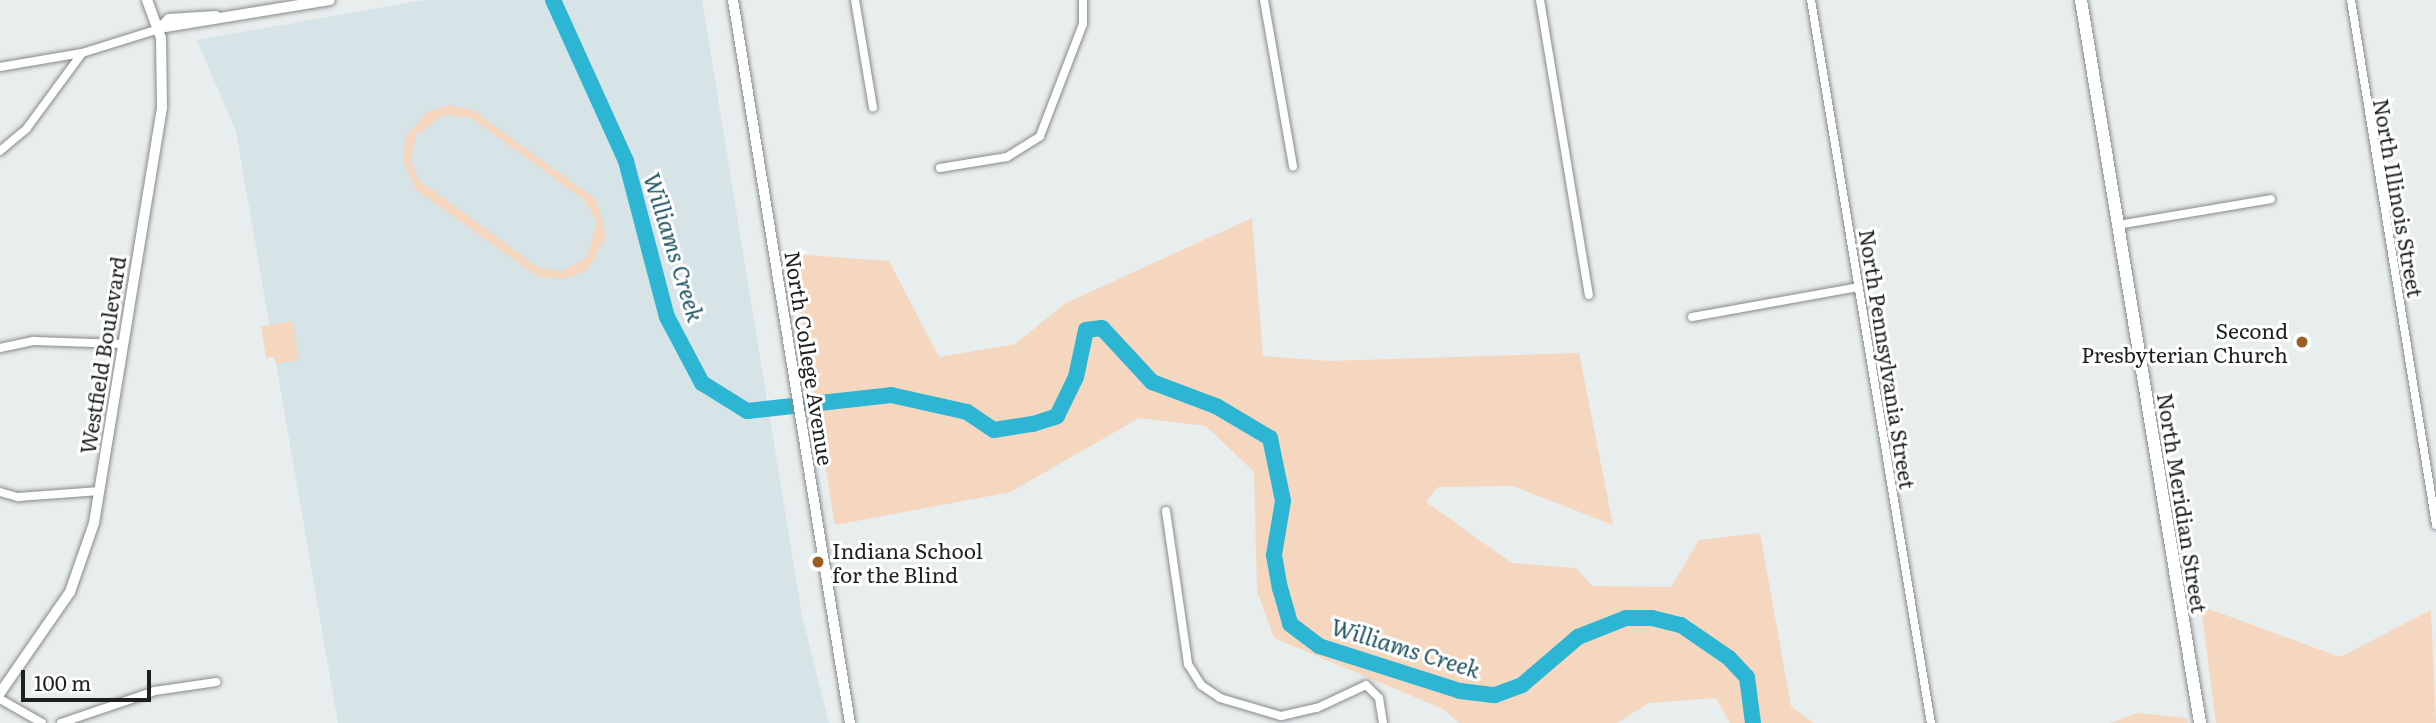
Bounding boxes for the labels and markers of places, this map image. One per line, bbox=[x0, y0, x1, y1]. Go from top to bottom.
place label: Second Presbyterian Church bbox=[2081, 317, 2288, 367]
marker: Second Presbyterian Church bbox=[2294, 334, 2310, 350]
place label: Indiana School for the Blind bbox=[832, 537, 983, 587]
marker: Indiana School for the Blind bbox=[810, 554, 826, 570]

